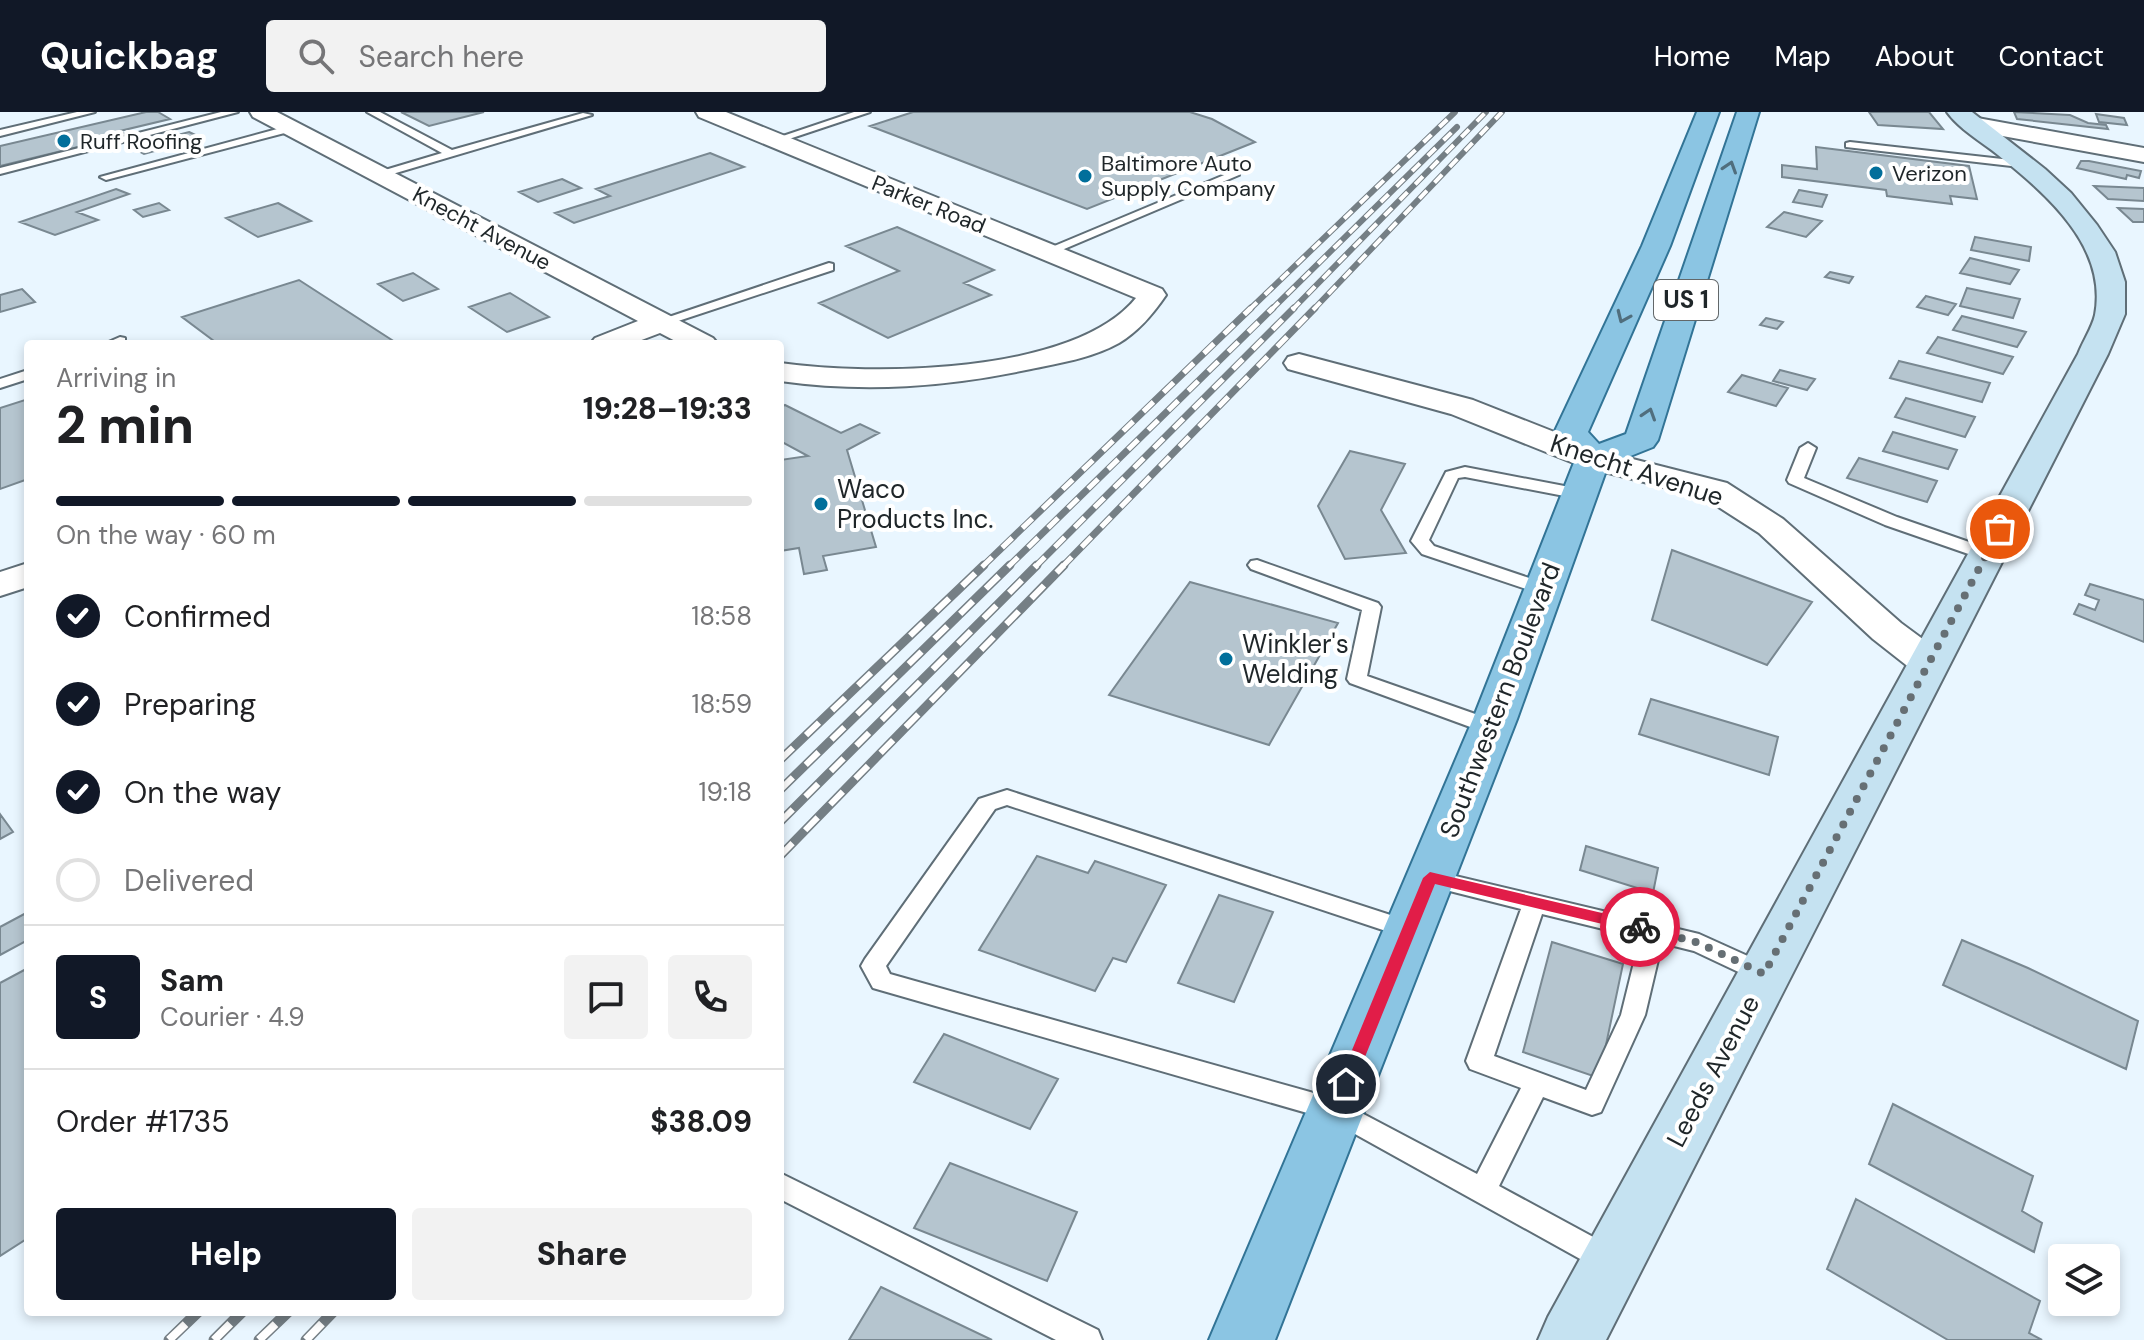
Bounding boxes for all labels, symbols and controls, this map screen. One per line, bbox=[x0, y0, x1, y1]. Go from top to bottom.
search box bbox=[266, 20, 826, 92]
text: Quickbag bbox=[40, 31, 218, 81]
icon: search bbox=[294, 34, 338, 78]
text: Search here bbox=[358, 37, 524, 76]
text: Home bbox=[1654, 38, 1730, 75]
text: Map bbox=[1774, 38, 1831, 75]
text: About bbox=[1875, 38, 1954, 75]
text: Contact bbox=[1998, 38, 2104, 75]
place label: Ruff Roofing bbox=[80, 127, 202, 156]
marker: Ruff Roofing bbox=[55, 132, 73, 150]
place label: Baltimore Auto Supply Company bbox=[1101, 149, 1276, 203]
place label: Verizon bbox=[1892, 159, 1967, 188]
one-way arrow bbox=[1721, 161, 1737, 175]
marker: Verizon bbox=[1867, 164, 1885, 182]
marker: Baltimore Auto Supply Company bbox=[1076, 167, 1094, 185]
street label: Parker Road bbox=[868, 168, 990, 240]
street label: Knecht Avenue bbox=[408, 180, 556, 277]
road number: US 1 bbox=[1654, 280, 1718, 320]
one-way arrow bbox=[1617, 309, 1633, 323]
text: Arriving in bbox=[56, 361, 176, 395]
text: 19:28–19:33 bbox=[583, 389, 752, 428]
text: 2 min bbox=[56, 391, 194, 459]
one-way arrow bbox=[1640, 408, 1656, 422]
street label: Knecht Avenue bbox=[1546, 426, 1728, 514]
place label: Waco Products Inc. bbox=[837, 472, 994, 536]
marker: Waco Products Inc. bbox=[812, 495, 830, 513]
pin bbox=[1966, 495, 2034, 563]
icon: bag bbox=[1978, 507, 2022, 551]
text: On the way · 60 m bbox=[56, 518, 276, 552]
street label: Southwestern Boulevard bbox=[1432, 558, 1568, 842]
icon: check bbox=[56, 594, 100, 638]
text: Confirmed bbox=[124, 597, 271, 636]
text: 18:58 bbox=[691, 599, 752, 633]
place label: Winkler's Welding bbox=[1242, 627, 1349, 691]
marker: Winkler's Welding bbox=[1217, 650, 1235, 668]
icon: check bbox=[56, 682, 100, 726]
text: Preparing bbox=[124, 685, 256, 724]
text: 18:59 bbox=[691, 687, 752, 721]
icon: check bbox=[56, 770, 100, 814]
text: On the way bbox=[124, 773, 281, 812]
text: 19:18 bbox=[698, 775, 752, 809]
text: Delivered bbox=[124, 861, 254, 900]
courier bbox=[1600, 887, 1680, 967]
icon: bike bbox=[1618, 905, 1662, 949]
button: chat bbox=[564, 955, 648, 1039]
button: phone bbox=[668, 955, 752, 1039]
text: Sam bbox=[160, 961, 224, 1000]
text: S bbox=[89, 978, 107, 1017]
street label: Leeds Avenue bbox=[1659, 989, 1767, 1153]
text: Courier · 4.9 bbox=[160, 1000, 305, 1034]
pin bbox=[1312, 1050, 1380, 1118]
icon: home bbox=[1324, 1062, 1368, 1106]
text: Order #1735 bbox=[56, 1102, 229, 1141]
text: $38.09 bbox=[650, 1102, 752, 1141]
button: Help bbox=[56, 1208, 396, 1300]
button: Share bbox=[412, 1208, 752, 1300]
map controls bbox=[2048, 1244, 2120, 1316]
button: layers bbox=[2048, 1244, 2120, 1316]

